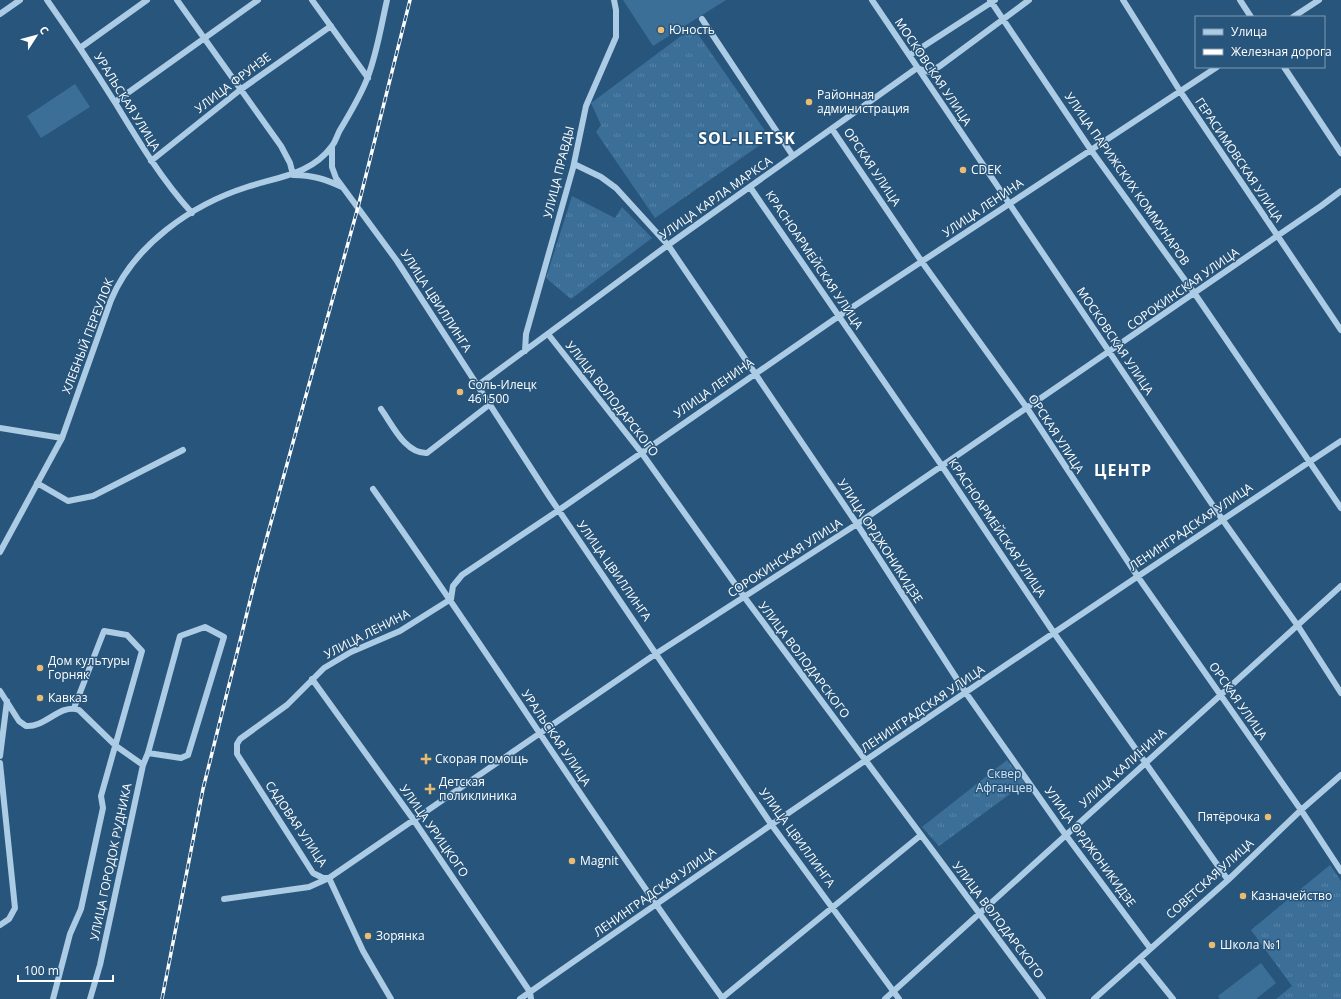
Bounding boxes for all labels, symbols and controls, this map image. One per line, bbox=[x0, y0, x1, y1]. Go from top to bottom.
street label: МОСКОВСКАЯ УЛИЦА bbox=[891, 14, 976, 129]
north arrow bbox=[16, 16, 56, 56]
legend bbox=[1195, 16, 1325, 68]
place label: Юность bbox=[669, 21, 715, 38]
text: С bbox=[36, 23, 53, 37]
text: Улица bbox=[1231, 23, 1267, 40]
marker: Юность bbox=[656, 25, 666, 35]
text: Железная дорога bbox=[1231, 43, 1332, 60]
street label: УЛИЦА ФРУНЗЕ bbox=[191, 48, 274, 117]
street label: УРАЛЬСКАЯ УЛИЦА bbox=[90, 49, 165, 154]
place label: Районная администрация bbox=[817, 86, 909, 117]
street label: УЛИЦА ПАРИЖСКИХ КОММУНАРОВ bbox=[1061, 89, 1194, 269]
street label: ГЕРАСИМОВСКАЯ УЛИЦА bbox=[1191, 94, 1288, 226]
marker: Районная администрация bbox=[804, 97, 814, 107]
street label: УЛИЦА ПРАВДЫ bbox=[539, 124, 578, 220]
street label: ОРСКАЯ УЛИЦА bbox=[840, 124, 905, 210]
district label: SOL-ILETSK bbox=[698, 127, 796, 149]
street label: УЛИЦА КАРЛА МАРКСА bbox=[656, 152, 776, 243]
place label: CDEK bbox=[971, 161, 1002, 178]
marker: CDEK bbox=[958, 165, 968, 175]
street label: УЛИЦА ЛЕНИНА bbox=[939, 174, 1027, 241]
street label: КРАСНОАРМЕЙСКАЯ УЛИЦА bbox=[762, 187, 867, 333]
street label: СОРОКИНСКАЯ УЛИЦА bbox=[1123, 243, 1243, 334]
street label: УЛИЦА ЦВИЛЛИНГА bbox=[397, 246, 476, 356]
street label: ХЛЕБНЫЙ ПЕРЕУЛОК bbox=[58, 275, 118, 396]
street label: МОСКОВСКАЯ УЛИЦА bbox=[1073, 283, 1158, 398]
street label: УЛИЦА ВОЛОДАРСКОГО bbox=[562, 337, 663, 460]
street label: УЛИЦА ЛЕНИНА bbox=[670, 353, 757, 422]
place label: Соль-Илецк 461500 bbox=[468, 376, 538, 407]
marker: Соль-Илецк 461500 bbox=[455, 387, 465, 397]
street label: ОРСКАЯ УЛИЦА bbox=[1024, 391, 1089, 477]
street label: КРАСНОАРМЕЙСКАЯ УЛИЦА bbox=[945, 455, 1050, 601]
district label: ЦЕНТР bbox=[1094, 459, 1152, 481]
street label: УЛИЦА ОРДЖОНИКИДЗЕ bbox=[834, 475, 927, 606]
street label: ЛЕНИНГРАДСКАЯ УЛИЦА bbox=[1126, 479, 1256, 574]
street label: СОРОКИНСКАЯ УЛИЦА bbox=[724, 514, 846, 601]
street label: УЛИЦА ЦВИЛЛИНГА bbox=[573, 517, 656, 625]
street label: УЛИЦА ВОЛОДАРСКОГО bbox=[755, 598, 854, 722]
street label: УЛИЦА ЛЕНИНА bbox=[321, 604, 413, 662]
place label: Дом культуры Горняк bbox=[48, 652, 130, 683]
street label: ОРСКАЯ УЛИЦА bbox=[1205, 659, 1272, 743]
street label: ЛЕНИНГРАДСКАЯ УЛИЦА bbox=[858, 661, 988, 756]
marker: Дом культуры Горняк bbox=[35, 663, 45, 673]
street label: УРАЛЬСКАЯ УЛИЦА bbox=[518, 686, 595, 790]
place label: Кавказ bbox=[48, 689, 88, 706]
marker: Кавказ bbox=[35, 693, 45, 703]
street label: УЛИЦА КАЛИНИНА bbox=[1076, 724, 1170, 811]
place label: Скорая помощь bbox=[435, 750, 528, 767]
marker: Скорая помощь bbox=[420, 753, 432, 765]
park label: Сквер Афганцев bbox=[976, 765, 1032, 796]
place label: Детская поликлиника bbox=[439, 773, 517, 804]
street label: САДОВАЯ УЛИЦА bbox=[261, 777, 332, 870]
street label: УЛИЦА ГОРОДОК РУДНИКА bbox=[86, 781, 136, 942]
street label: УЛИЦА УРИЦКОГО bbox=[396, 781, 473, 880]
marker: Детская поликлиника bbox=[424, 783, 436, 795]
street label: УЛИЦА ОРДЖОНИКИДЗЕ bbox=[1041, 783, 1140, 910]
street label: УЛИЦА ЦВИЛЛИНГА bbox=[756, 785, 839, 891]
place label: Пятёрочка bbox=[1198, 808, 1260, 825]
marker: Пятёрочка bbox=[1263, 812, 1273, 822]
street label: СОВЕТСКАЯ УЛИЦА bbox=[1162, 834, 1257, 923]
street label: ЛЕНИНГРАДСКАЯ УЛИЦА bbox=[590, 843, 720, 940]
place label: Magnit bbox=[580, 852, 619, 869]
marker: Magnit bbox=[567, 856, 577, 866]
street label: УЛИЦА ВОЛОДАРСКОГО bbox=[949, 858, 1048, 982]
place label: Казначейство bbox=[1251, 887, 1332, 904]
marker: Казначейство bbox=[1238, 891, 1248, 901]
place label: Зорянка bbox=[376, 927, 425, 944]
marker: Зорянка bbox=[363, 931, 373, 941]
place label: Школа №1 bbox=[1220, 936, 1282, 953]
marker: Школа №1 bbox=[1207, 940, 1217, 950]
scale bar bbox=[18, 957, 113, 983]
text: 100 m bbox=[24, 962, 59, 979]

